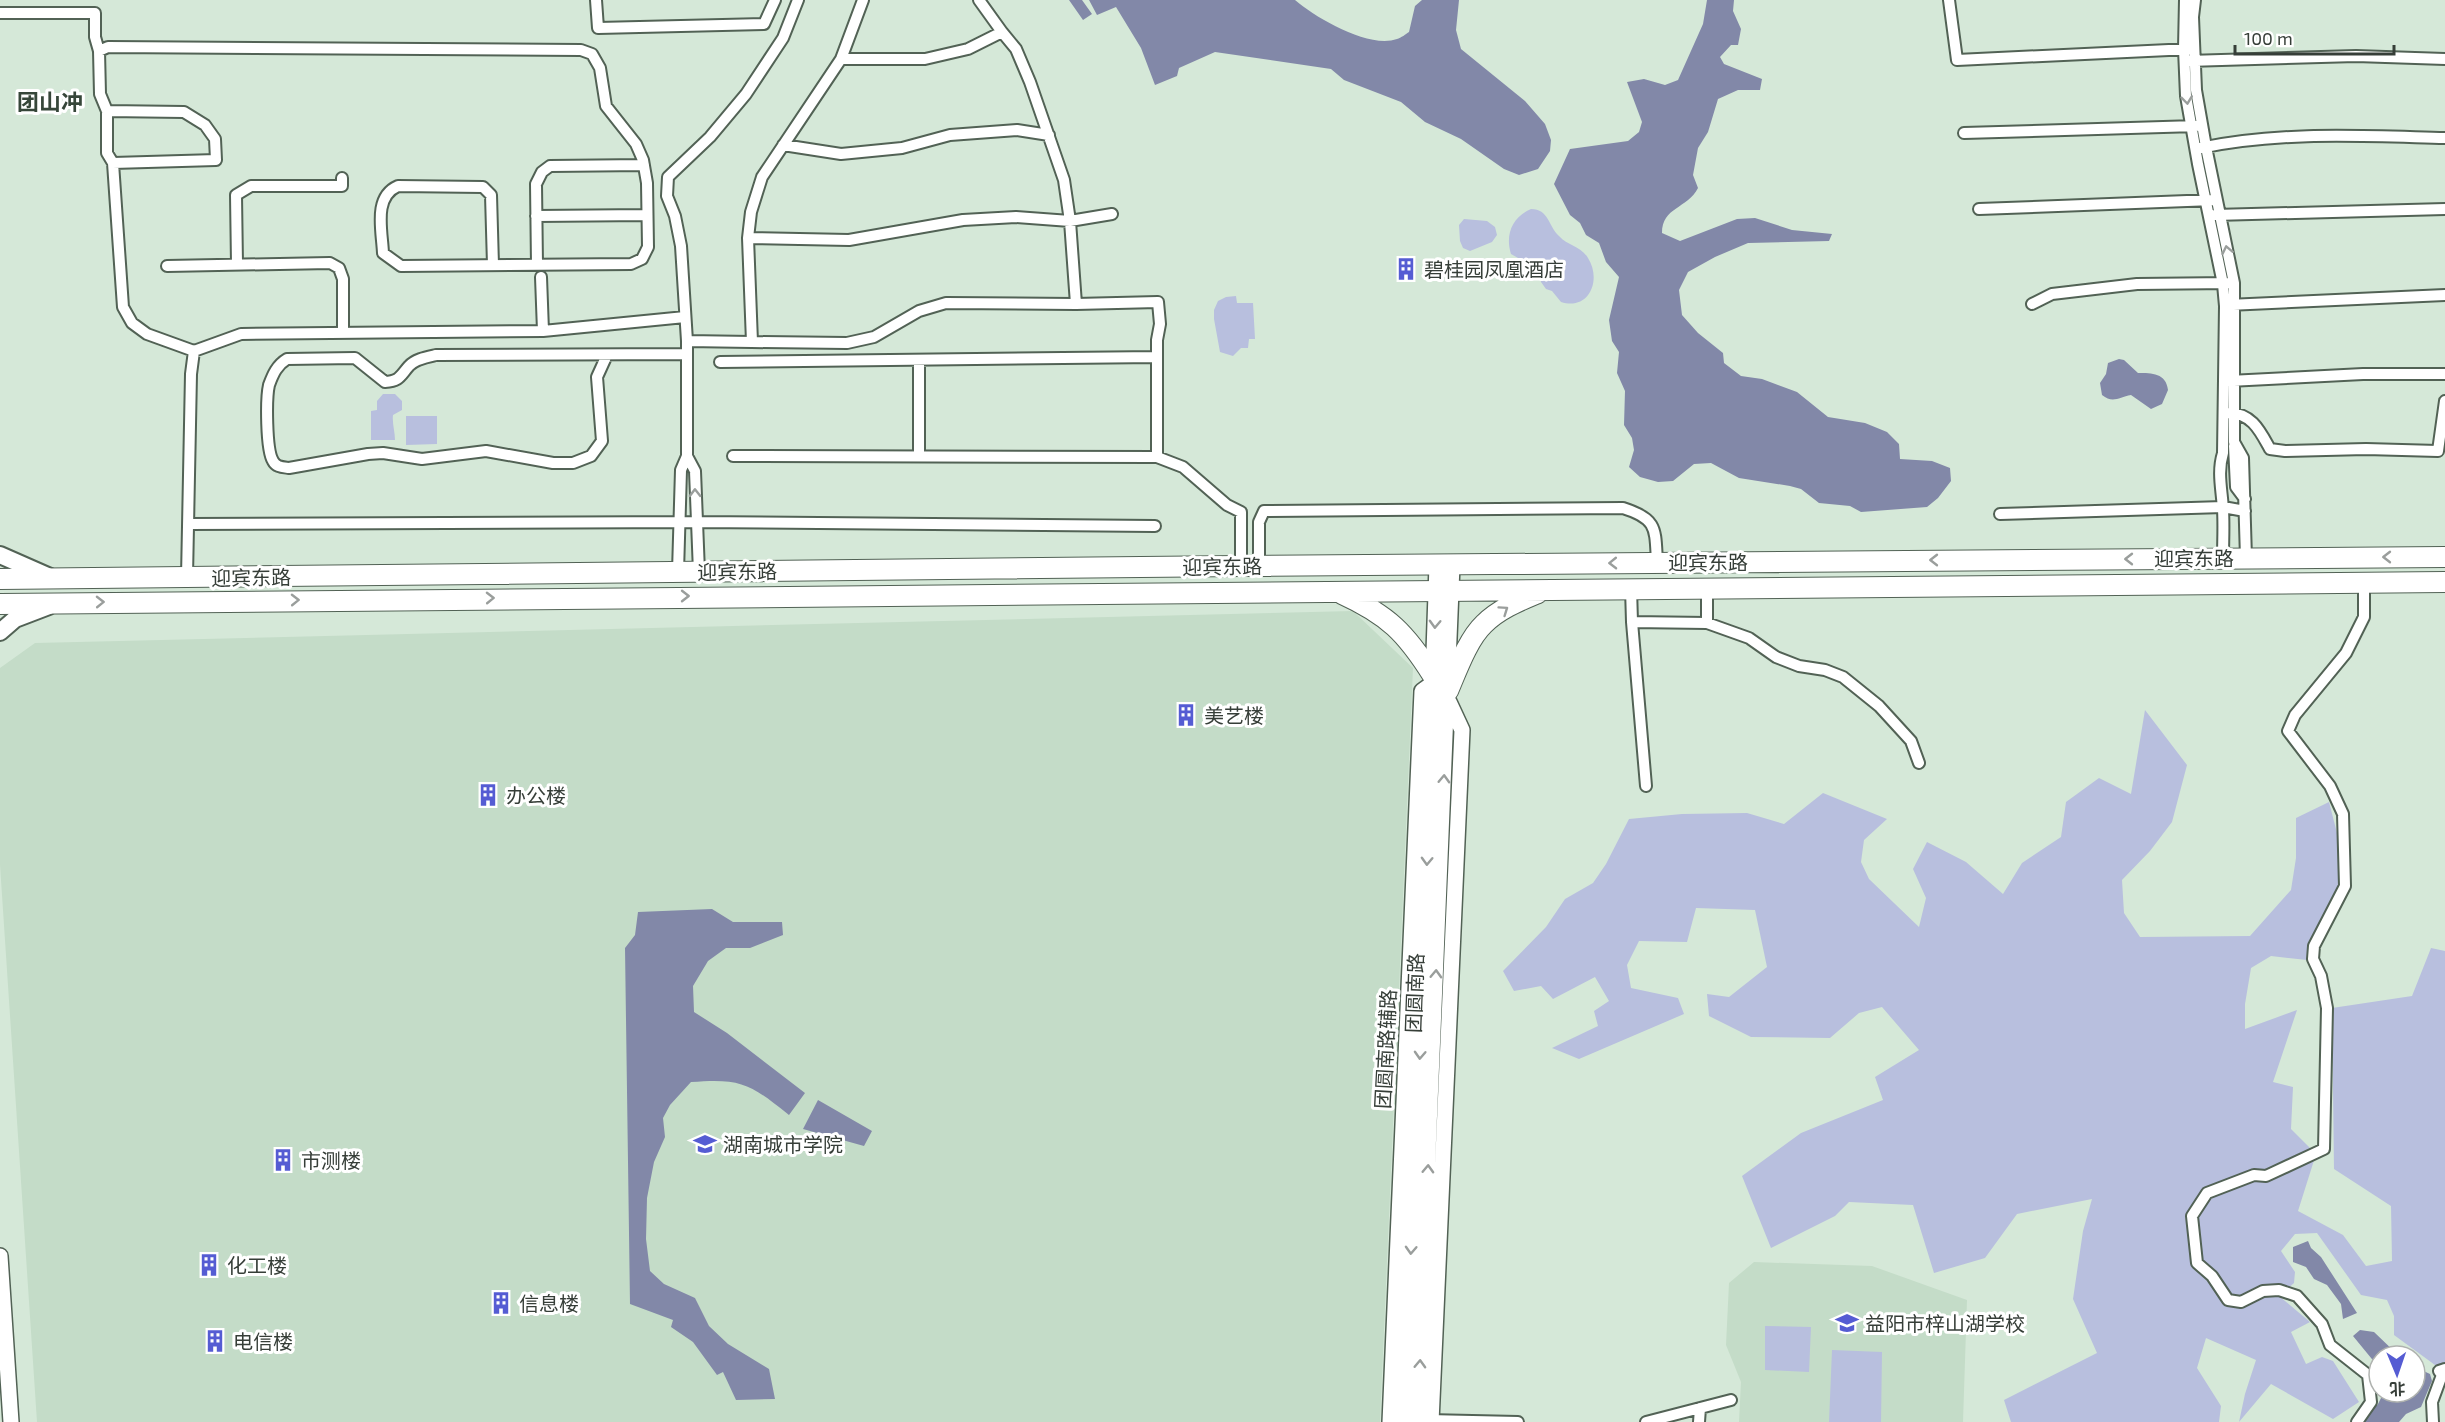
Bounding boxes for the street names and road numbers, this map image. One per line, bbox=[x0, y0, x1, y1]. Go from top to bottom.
street label: 迎宾东路 bbox=[2154, 546, 2234, 570]
street label: 迎宾东路 bbox=[1668, 550, 1748, 574]
street label: 迎宾东路 bbox=[1182, 553, 1262, 579]
street label: 迎宾东路 bbox=[697, 558, 777, 584]
street label: 迎宾东路 bbox=[211, 564, 291, 590]
street label: 团圆南路 bbox=[1401, 953, 1427, 1033]
street label: 团圆南路辅路 bbox=[1370, 988, 1400, 1110]

